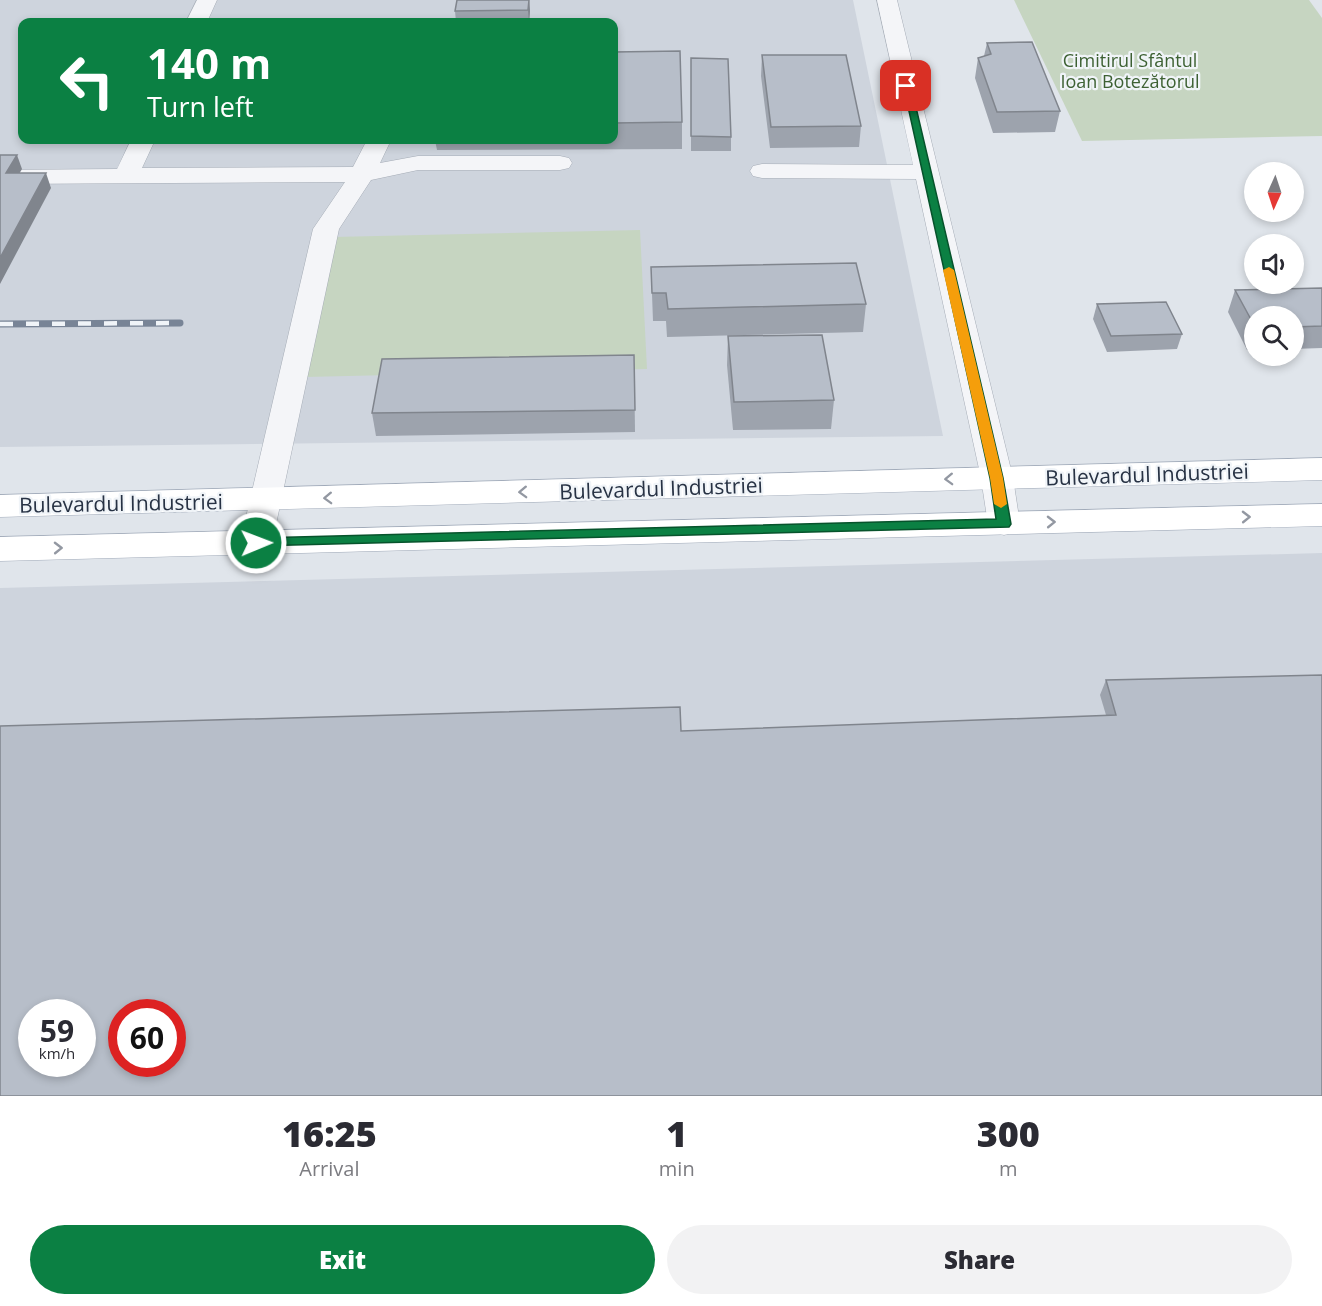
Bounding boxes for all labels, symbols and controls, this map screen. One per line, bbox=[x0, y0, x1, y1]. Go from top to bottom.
text: 140 m bbox=[147, 34, 271, 91]
icon: left bbox=[48, 42, 126, 120]
park label: Cimitirul Sfântul Ioan Botezătorul bbox=[1060, 48, 1200, 93]
pin bbox=[880, 60, 931, 111]
icon: arrive bbox=[889, 69, 922, 102]
text: Turn left bbox=[147, 88, 254, 125]
north arrow bbox=[1244, 162, 1304, 222]
map controls bbox=[1244, 162, 1304, 366]
button: sound bbox=[1244, 234, 1304, 294]
button: search bbox=[1244, 306, 1304, 366]
street label: Bulevardul Industriei bbox=[1045, 456, 1249, 492]
street label: Bulevardul Industriei bbox=[559, 470, 763, 506]
one-way arrow bbox=[944, 473, 953, 486]
one-way arrow bbox=[518, 486, 527, 498]
street label: Bulevardul Industriei bbox=[19, 487, 223, 519]
one-way arrow bbox=[323, 491, 332, 504]
position arrow bbox=[224, 511, 288, 575]
one-way arrow bbox=[1242, 511, 1251, 524]
one-way arrow bbox=[1047, 516, 1056, 529]
one-way arrow bbox=[54, 541, 63, 554]
speed limit sign: 60 bbox=[108, 999, 186, 1077]
text: 59 bbox=[40, 1010, 74, 1051]
text: km/h bbox=[39, 1043, 75, 1063]
text: 16:25 bbox=[282, 1109, 377, 1158]
text: 1 bbox=[666, 1109, 687, 1158]
text: 300 bbox=[977, 1109, 1040, 1158]
text: Arrival bbox=[299, 1155, 360, 1182]
text: min bbox=[659, 1155, 695, 1182]
text: m bbox=[999, 1155, 1018, 1182]
button: Exit bbox=[30, 1225, 655, 1294]
button: Share bbox=[667, 1225, 1292, 1294]

